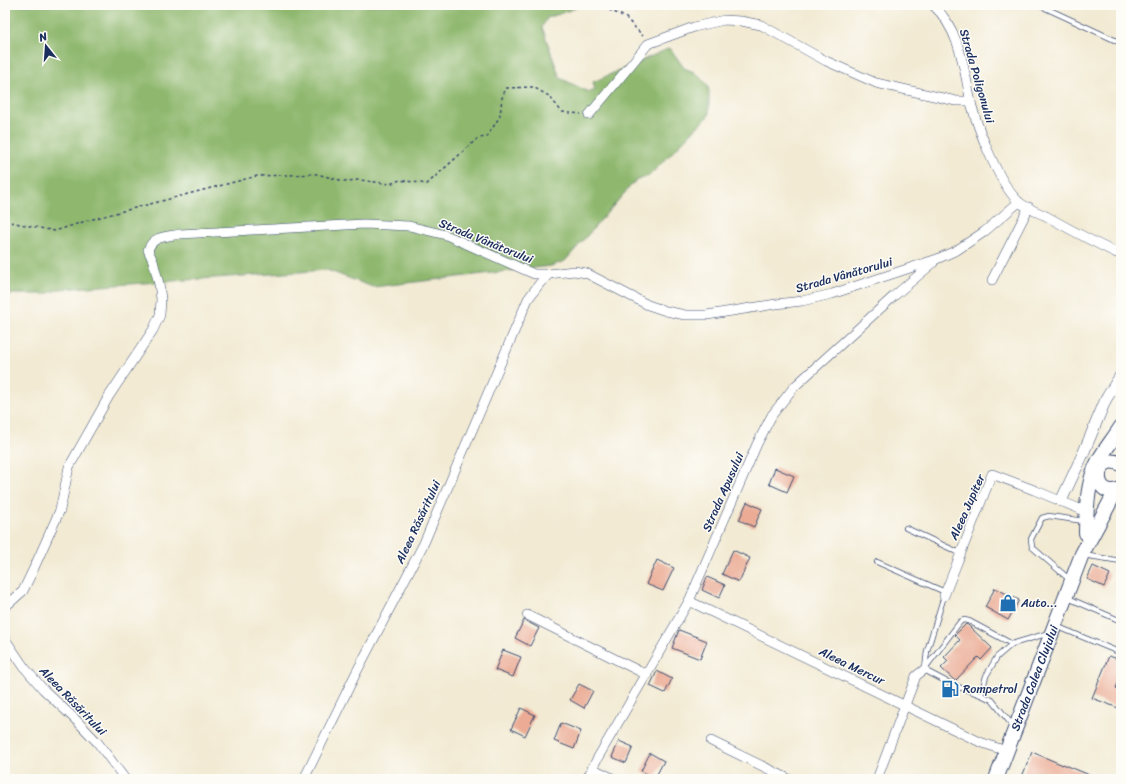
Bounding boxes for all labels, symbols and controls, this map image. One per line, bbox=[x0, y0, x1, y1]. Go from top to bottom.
north arrow bbox=[26, 26, 66, 66]
street label: Strada Poligonului bbox=[953, 26, 1001, 127]
text: N bbox=[36, 27, 50, 47]
street label: Strada Vânătorului bbox=[436, 212, 537, 270]
street label: Strada Vânătorului bbox=[793, 250, 896, 299]
street label: Strada Apusului bbox=[696, 448, 751, 535]
street label: Aleea Jupiter bbox=[942, 469, 992, 545]
street label: Aleea Răsăritului bbox=[389, 476, 447, 568]
place label: Auto... bbox=[1020, 592, 1058, 614]
shop icon: Auto... bbox=[998, 593, 1018, 613]
street label: Strada Calea Clujului bbox=[1004, 621, 1065, 734]
street label: Aleea Mercur bbox=[814, 640, 890, 692]
street label: Aleea Răsăritului bbox=[33, 660, 113, 742]
place label: Rompetrol bbox=[963, 678, 1018, 700]
fuel station icon: Rompetrol bbox=[940, 679, 960, 699]

